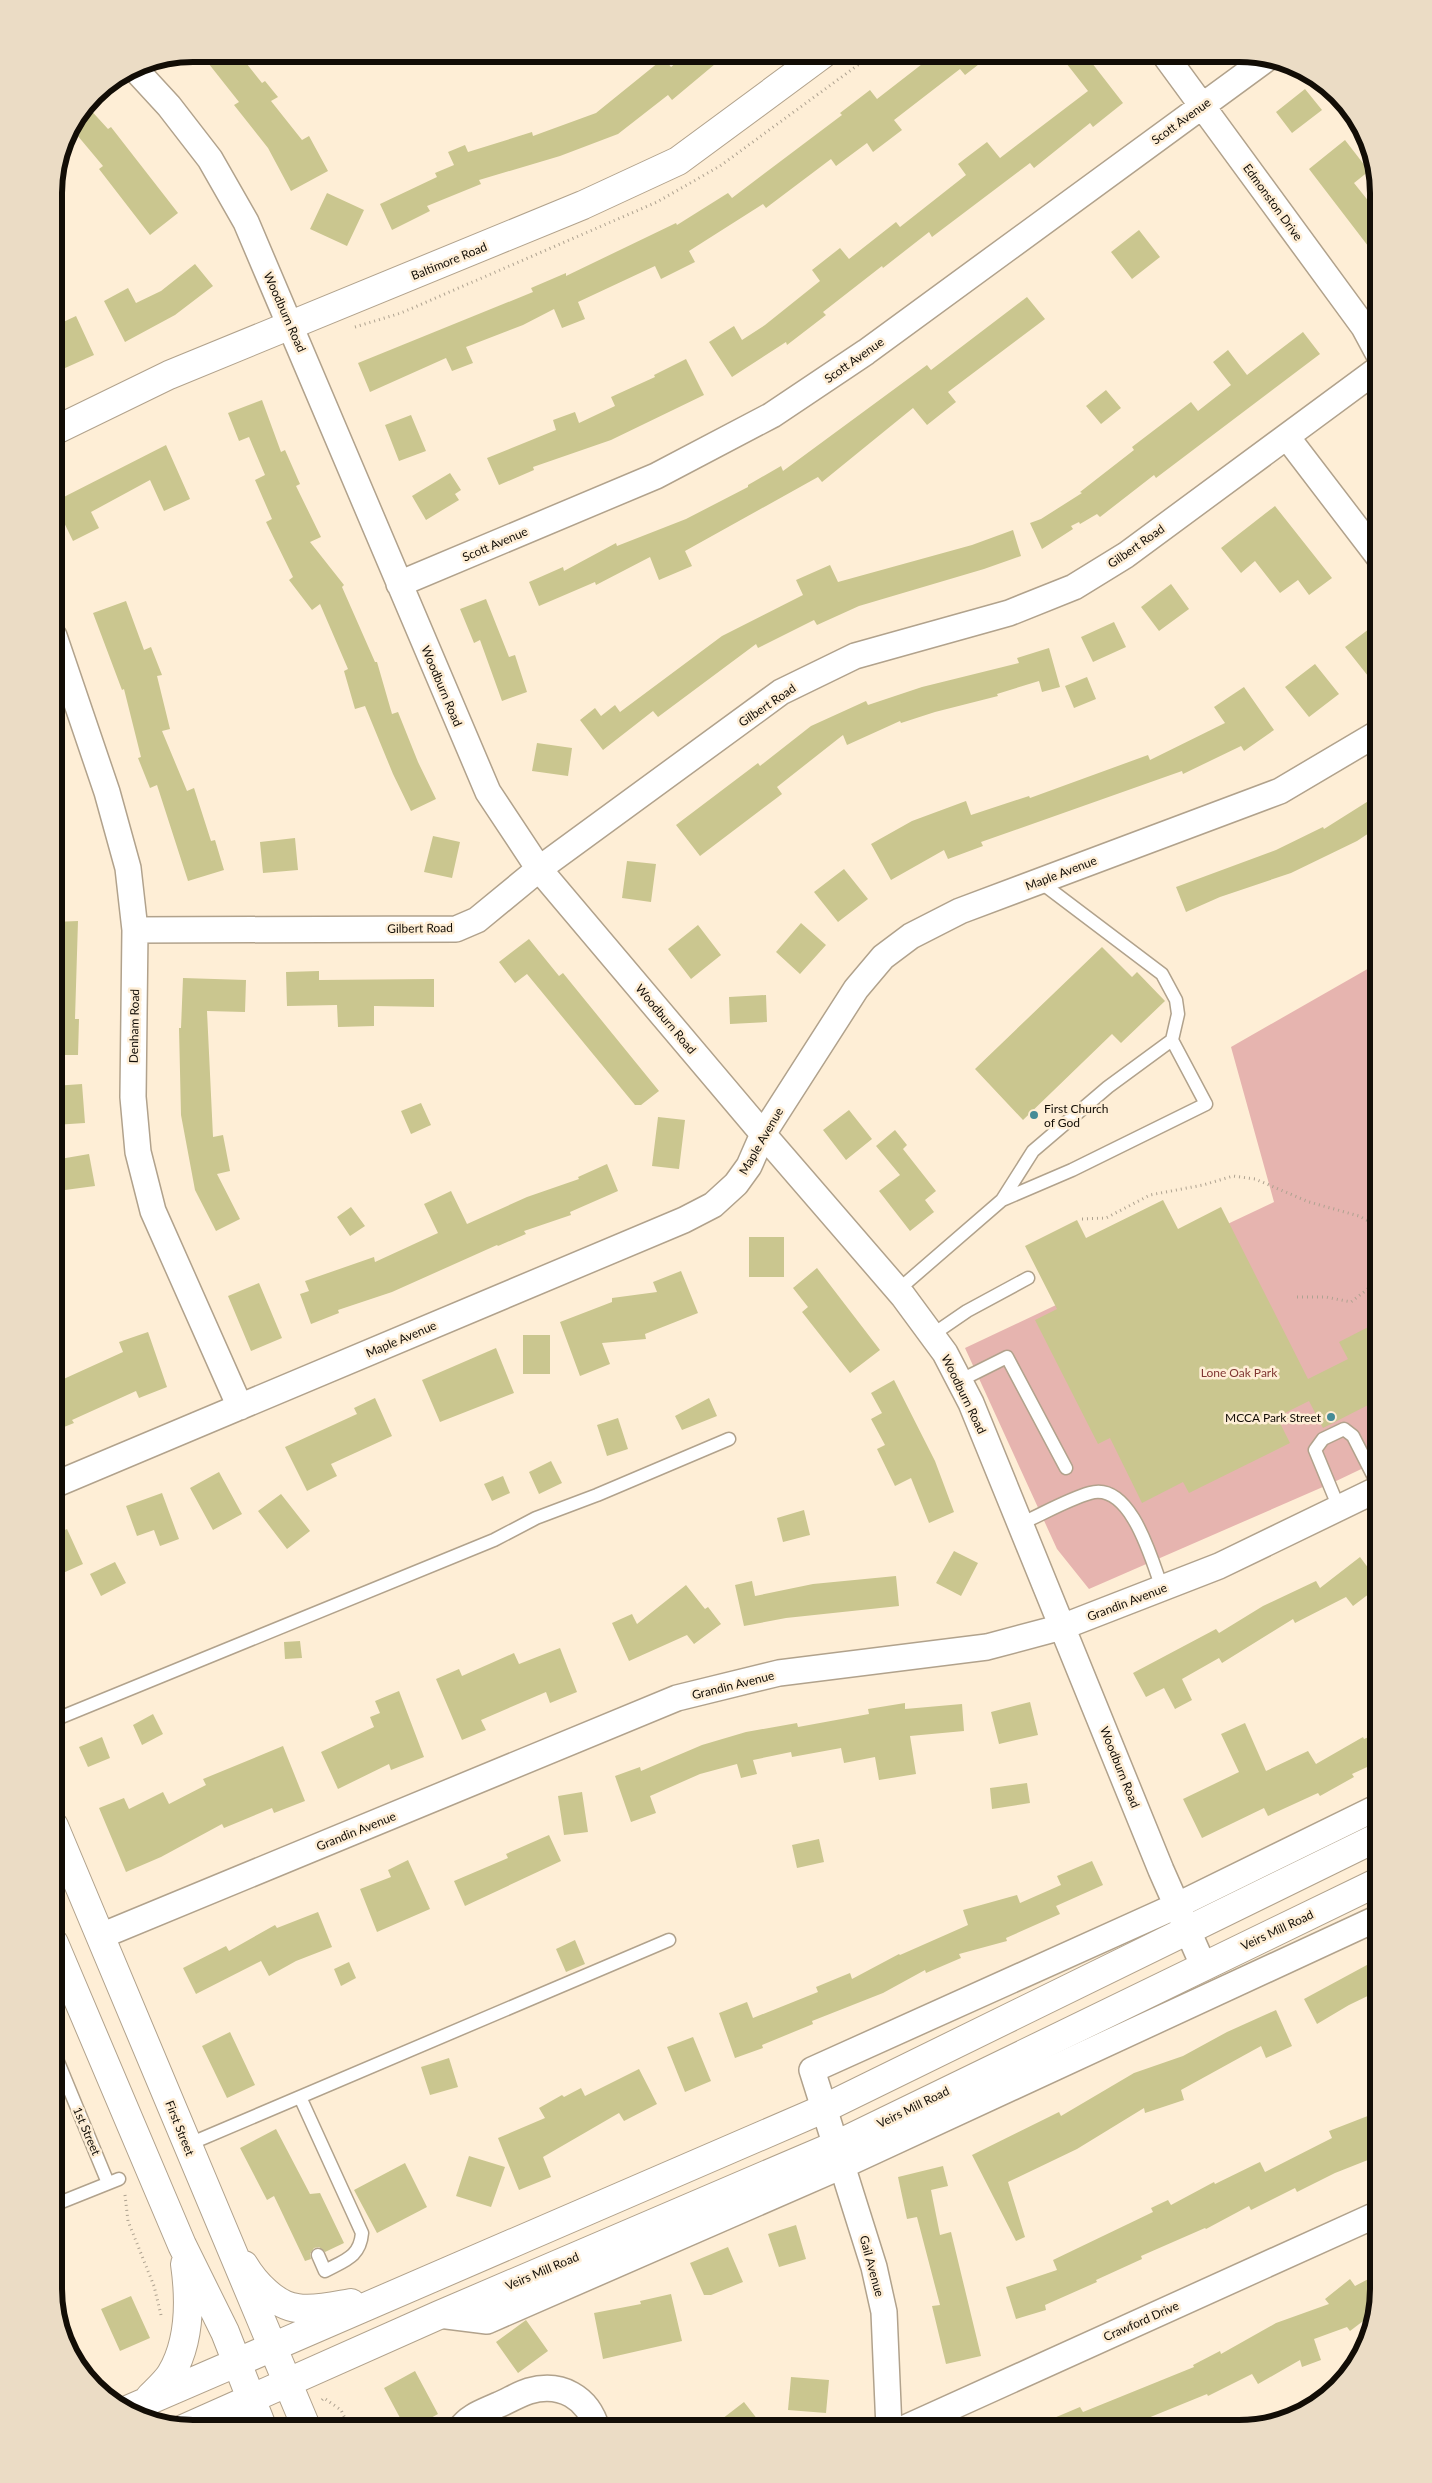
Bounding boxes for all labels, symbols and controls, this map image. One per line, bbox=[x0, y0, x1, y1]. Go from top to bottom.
street label: Scott Avenue bbox=[1149, 95, 1213, 147]
street label: Edmonston Drive bbox=[1240, 161, 1306, 243]
street label: Baltimore Road bbox=[409, 239, 489, 283]
street label: Woodburn Road bbox=[261, 270, 309, 354]
street label: Scott Avenue bbox=[821, 334, 887, 386]
street label: Gilbert Road bbox=[1105, 521, 1167, 571]
street label: Scott Avenue bbox=[460, 524, 530, 564]
street label: Woodburn Road bbox=[418, 643, 466, 729]
street label: Gilbert Road bbox=[736, 680, 798, 730]
street label: Maple Avenue bbox=[1023, 853, 1099, 893]
street label: Gilbert Road bbox=[387, 920, 453, 936]
street label: Woodburn Road bbox=[633, 981, 699, 1057]
street label: Denham Road bbox=[126, 989, 142, 1063]
place label: First Church of God bbox=[1044, 1101, 1109, 1130]
street label: Maple Avenue bbox=[736, 1105, 786, 1177]
marker: First Church of God bbox=[1028, 1109, 1040, 1121]
street label: Maple Avenue bbox=[363, 1317, 439, 1361]
street label: Woodburn Road bbox=[938, 1352, 990, 1436]
park label: Lone Oak Park bbox=[1201, 1365, 1278, 1380]
place label: MCCA Park Street bbox=[1225, 1410, 1322, 1425]
marker: MCCA Park Street bbox=[1325, 1411, 1337, 1423]
street label: Grandin Avenue bbox=[1085, 1580, 1169, 1624]
street label: Grandin Avenue bbox=[690, 1668, 776, 1702]
street label: Woodburn Road bbox=[1097, 1724, 1143, 1810]
street label: Grandin Avenue bbox=[314, 1808, 398, 1854]
street label: Veirs Mill Road bbox=[1238, 1907, 1316, 1953]
street label: Veirs Mill Road bbox=[875, 2083, 951, 2131]
street label: First Street bbox=[162, 2098, 198, 2158]
street label: 1st Street bbox=[70, 2105, 104, 2158]
street label: Gail Avenue bbox=[857, 2234, 887, 2298]
street label: Veirs Mill Road bbox=[503, 2249, 581, 2293]
street label: Crawford Drive bbox=[1101, 2298, 1181, 2344]

